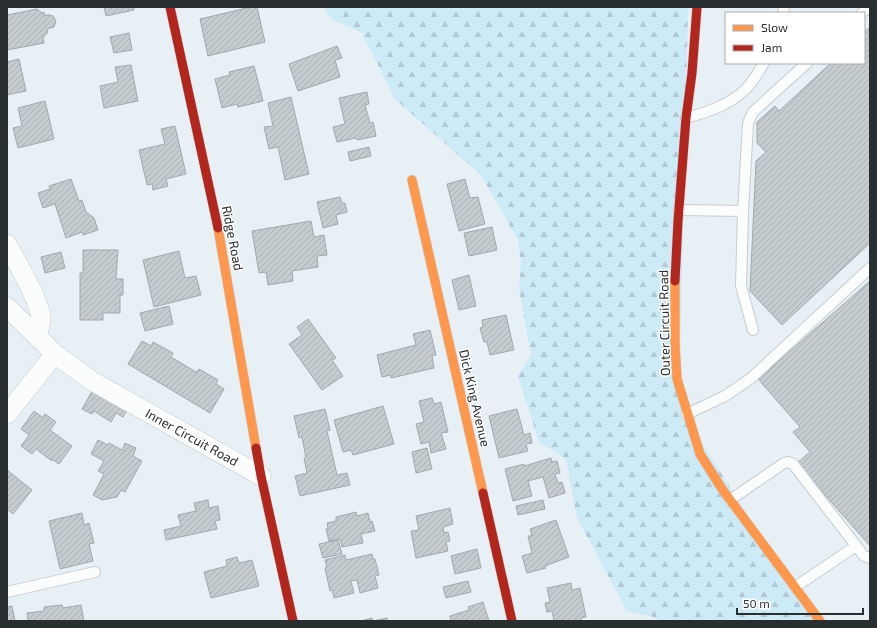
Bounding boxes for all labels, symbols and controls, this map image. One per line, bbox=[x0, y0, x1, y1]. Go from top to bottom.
legend bbox=[725, 12, 865, 64]
text: Slow bbox=[761, 20, 788, 34]
text: Jam bbox=[761, 40, 782, 54]
street label: Ridge Road bbox=[219, 204, 247, 272]
street label: Outer Circuit Road bbox=[655, 270, 673, 376]
street label: Dick King Avenue bbox=[456, 348, 494, 448]
street label: Inner Circuit Road bbox=[143, 405, 241, 469]
scale bar bbox=[737, 590, 863, 616]
text: 50 m bbox=[743, 596, 770, 610]

